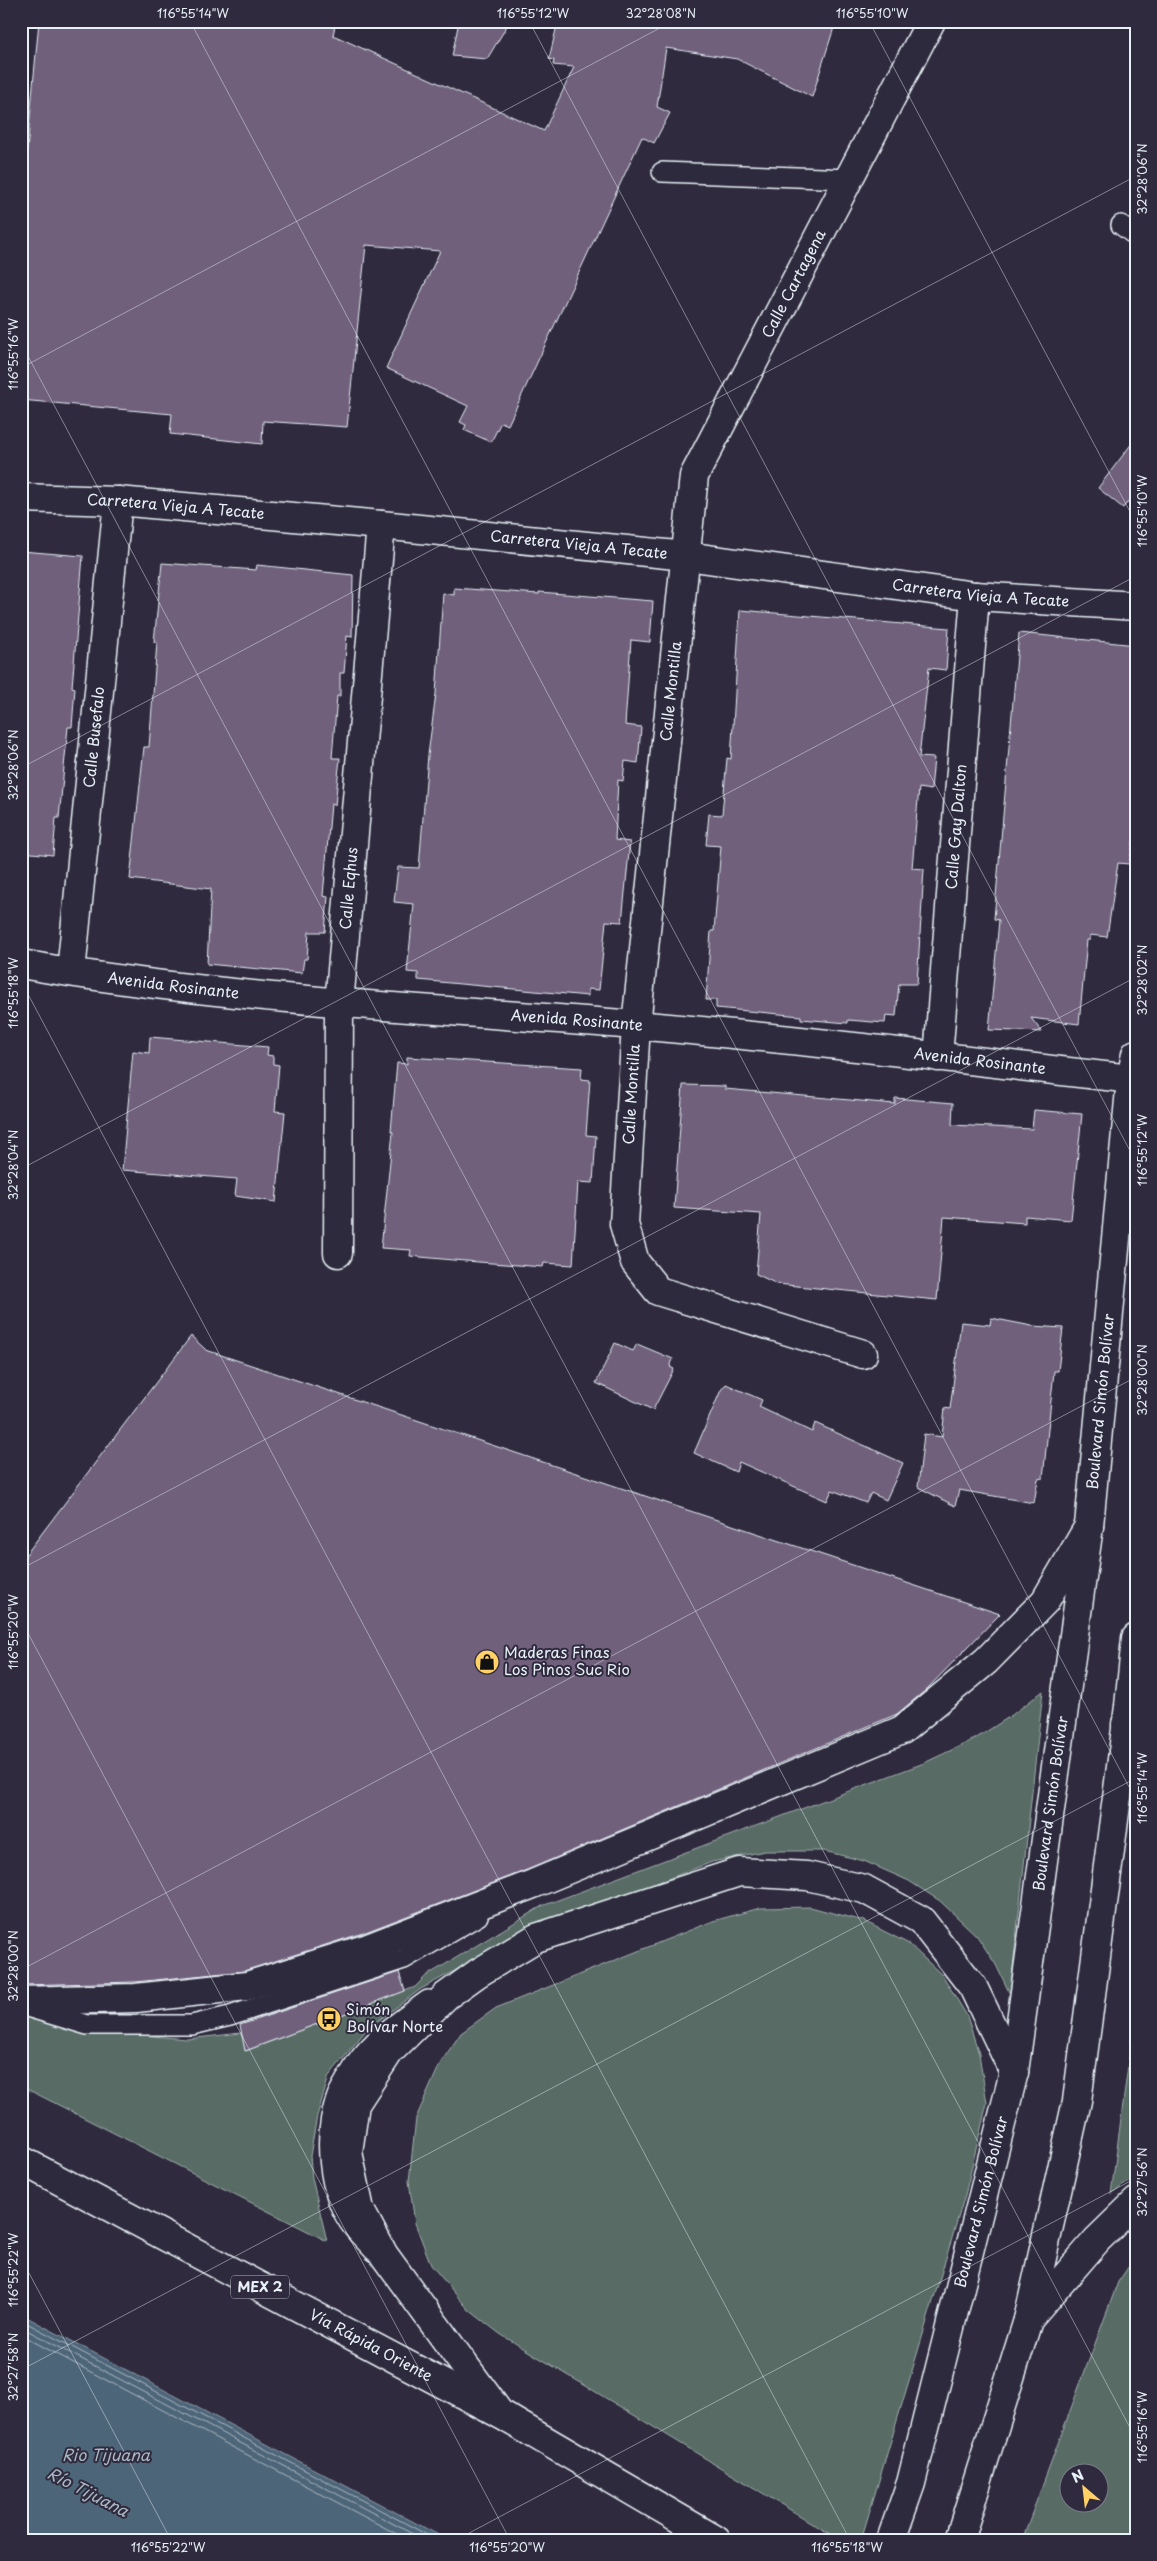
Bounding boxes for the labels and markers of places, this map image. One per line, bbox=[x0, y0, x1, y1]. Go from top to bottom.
place label: Maderas Finas Los Pinos Suc Rio bbox=[504, 1640, 630, 1680]
shop icon: Maderas Finas Los Pinos Suc Rio bbox=[474, 1649, 500, 1675]
place label: Simón Bolívar Norte bbox=[346, 1997, 443, 2037]
bus stop icon: Simón Bolívar Norte bbox=[316, 2006, 342, 2032]

